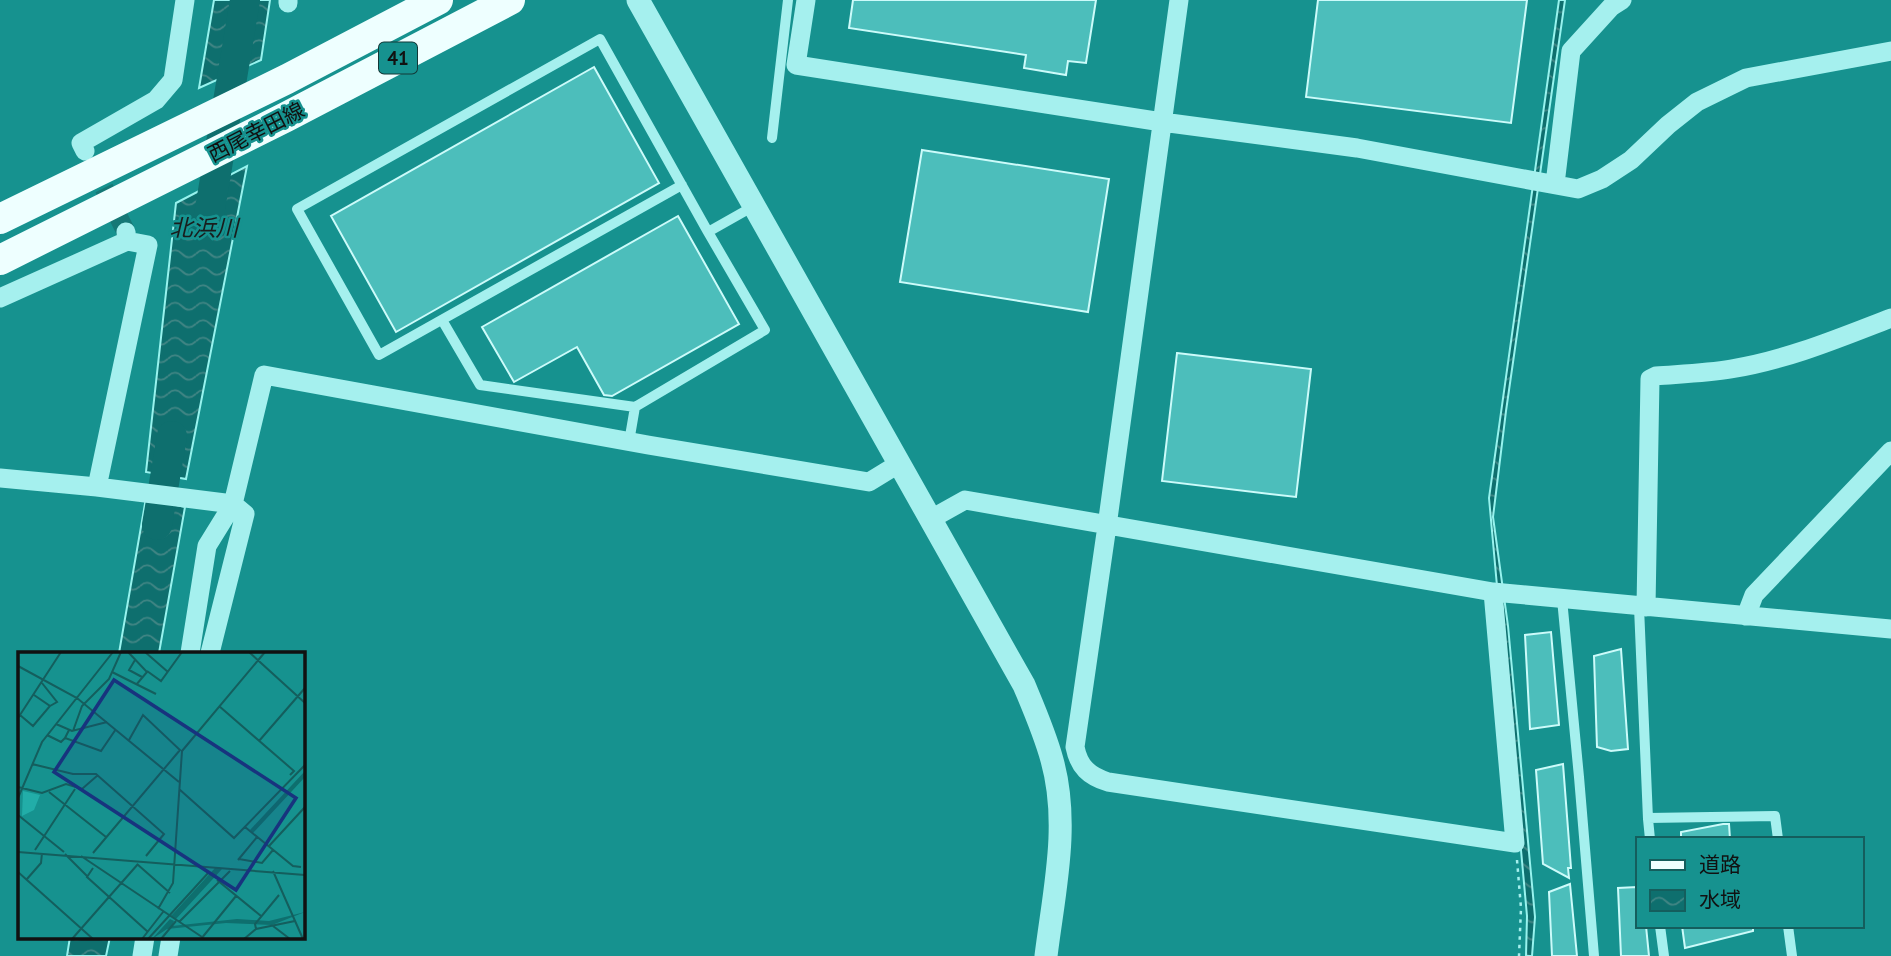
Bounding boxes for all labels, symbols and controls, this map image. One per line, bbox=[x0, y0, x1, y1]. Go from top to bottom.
road number: 41 bbox=[379, 43, 417, 74]
street label: 西尾幸田線 bbox=[203, 96, 309, 168]
water label: 北浜川 bbox=[170, 213, 242, 242]
inset map bbox=[18, 652, 304, 939]
legend bbox=[1636, 837, 1863, 928]
text: 道路 bbox=[1699, 851, 1741, 878]
text: 水域 bbox=[1699, 886, 1741, 913]

